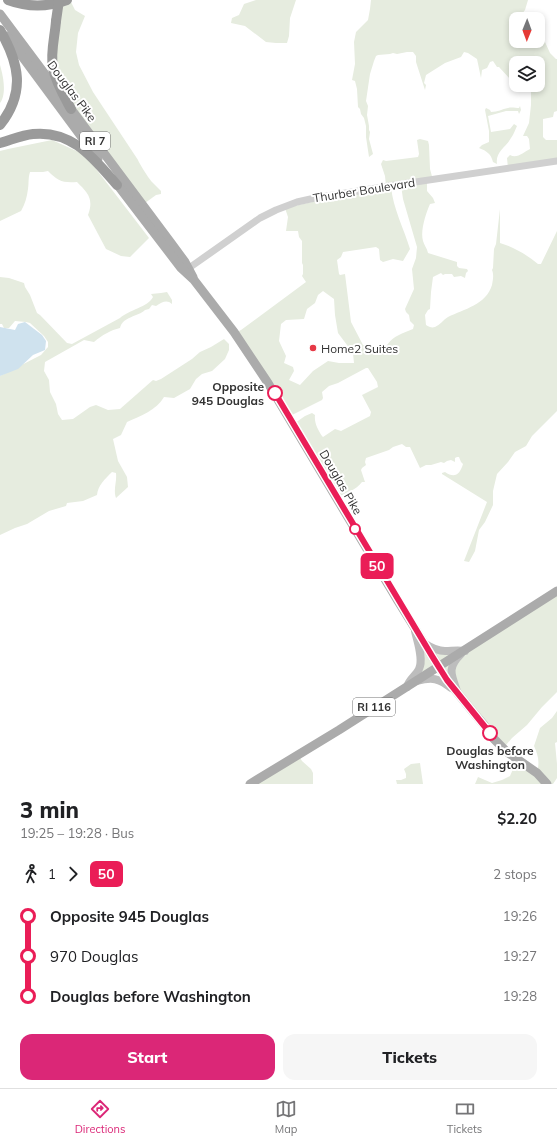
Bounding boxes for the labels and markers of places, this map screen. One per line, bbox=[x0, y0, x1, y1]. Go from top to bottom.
place label: Home2 Suites bbox=[321, 341, 398, 356]
marker: Home2 Suites bbox=[308, 343, 318, 353]
place label: Opposite 945 Douglas bbox=[192, 379, 264, 408]
marker: Opposite 945 Douglas bbox=[267, 385, 283, 401]
unlabelled marker bbox=[349, 523, 361, 535]
marker: Douglas before Washington bbox=[482, 725, 498, 741]
place label: Douglas before Washington bbox=[446, 743, 534, 772]

